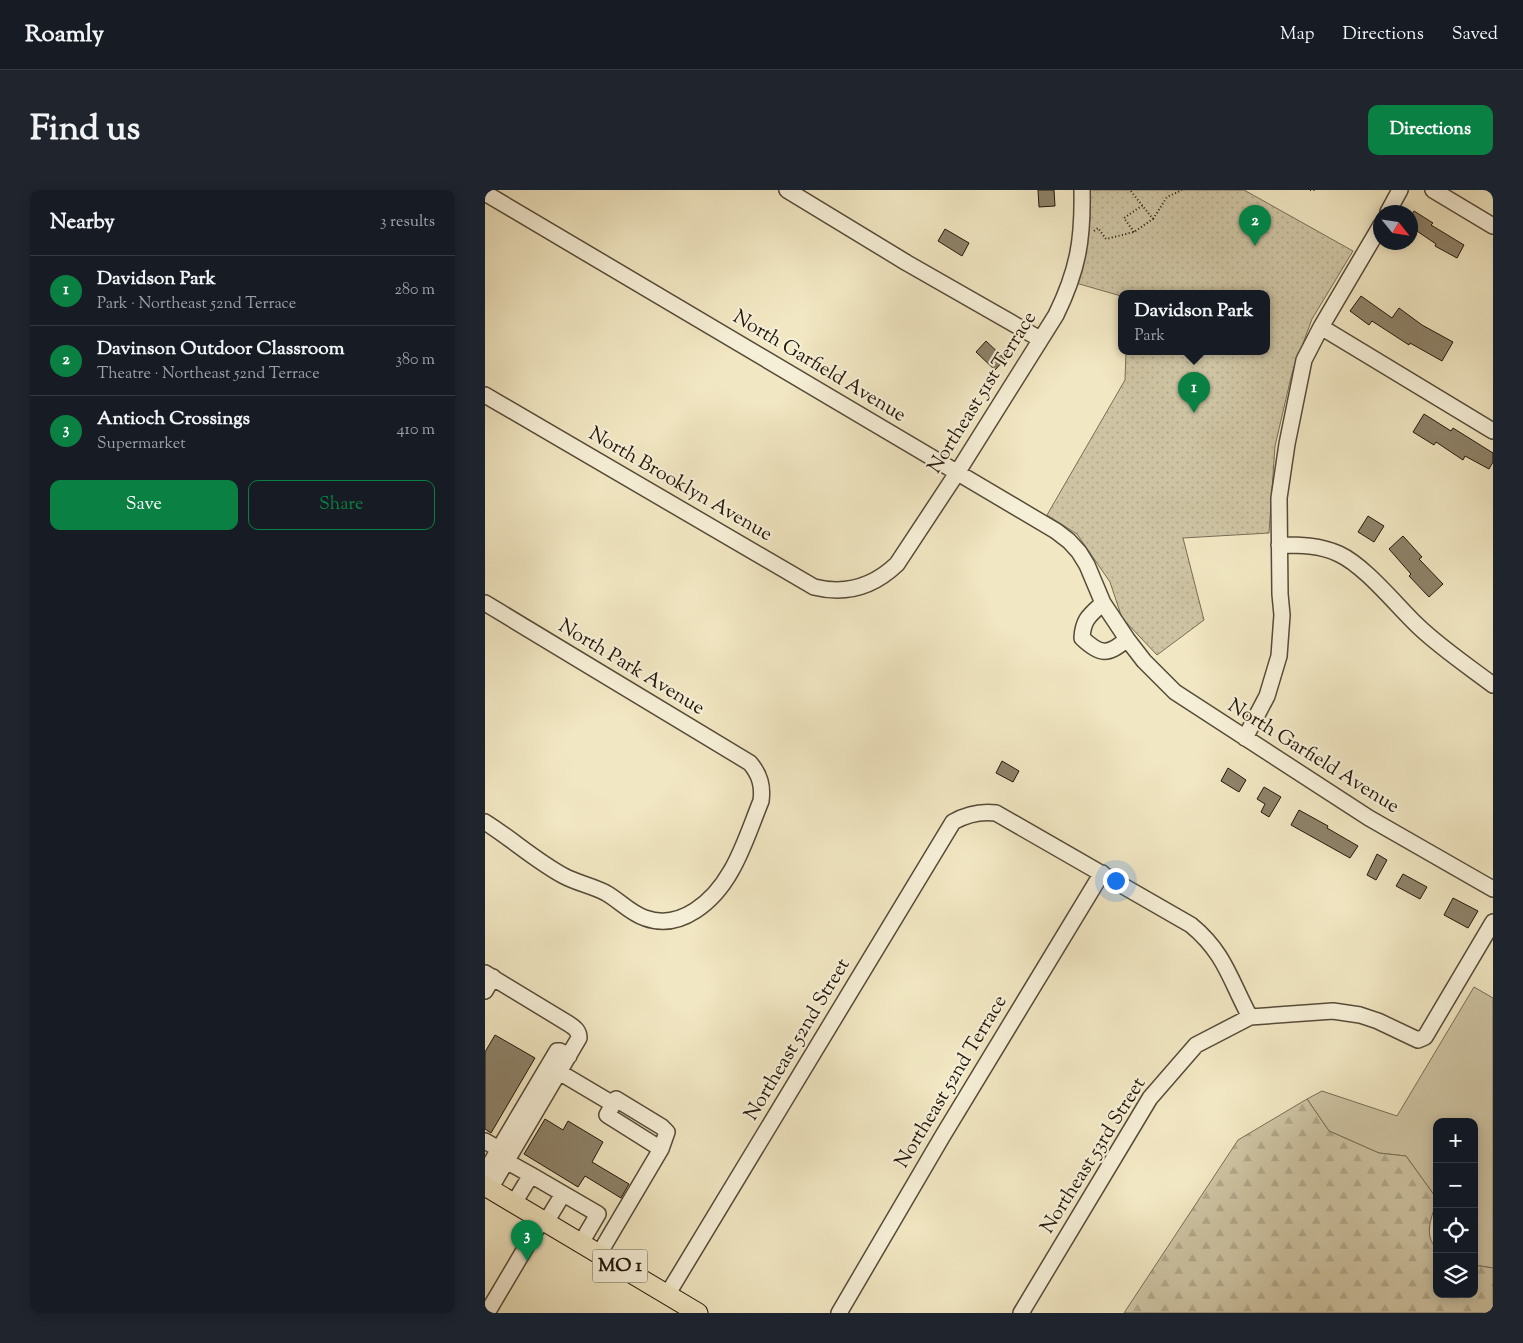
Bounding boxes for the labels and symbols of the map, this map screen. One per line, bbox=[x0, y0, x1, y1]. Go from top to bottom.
pin: 2 bbox=[1239, 205, 1271, 246]
north arrow bbox=[1373, 205, 1418, 250]
street label: North Garfield Avenue bbox=[727, 304, 911, 430]
street label: Northeast 51st Terrace bbox=[921, 306, 1045, 480]
pin: 1 bbox=[1178, 372, 1210, 413]
street label: North Brooklyn Avenue bbox=[583, 420, 777, 550]
street label: North Park Avenue bbox=[552, 613, 710, 723]
street label: North Garfield Avenue bbox=[1222, 692, 1404, 822]
your location bbox=[1103, 868, 1129, 894]
street label: Northeast 52nd Street bbox=[738, 953, 858, 1127]
street label: Northeast 52nd Terrace bbox=[889, 990, 1015, 1174]
street label: Northeast 53rd Street bbox=[1034, 1072, 1154, 1240]
pin: 3 bbox=[511, 1220, 543, 1261]
road number: MO 1 bbox=[593, 1250, 647, 1282]

